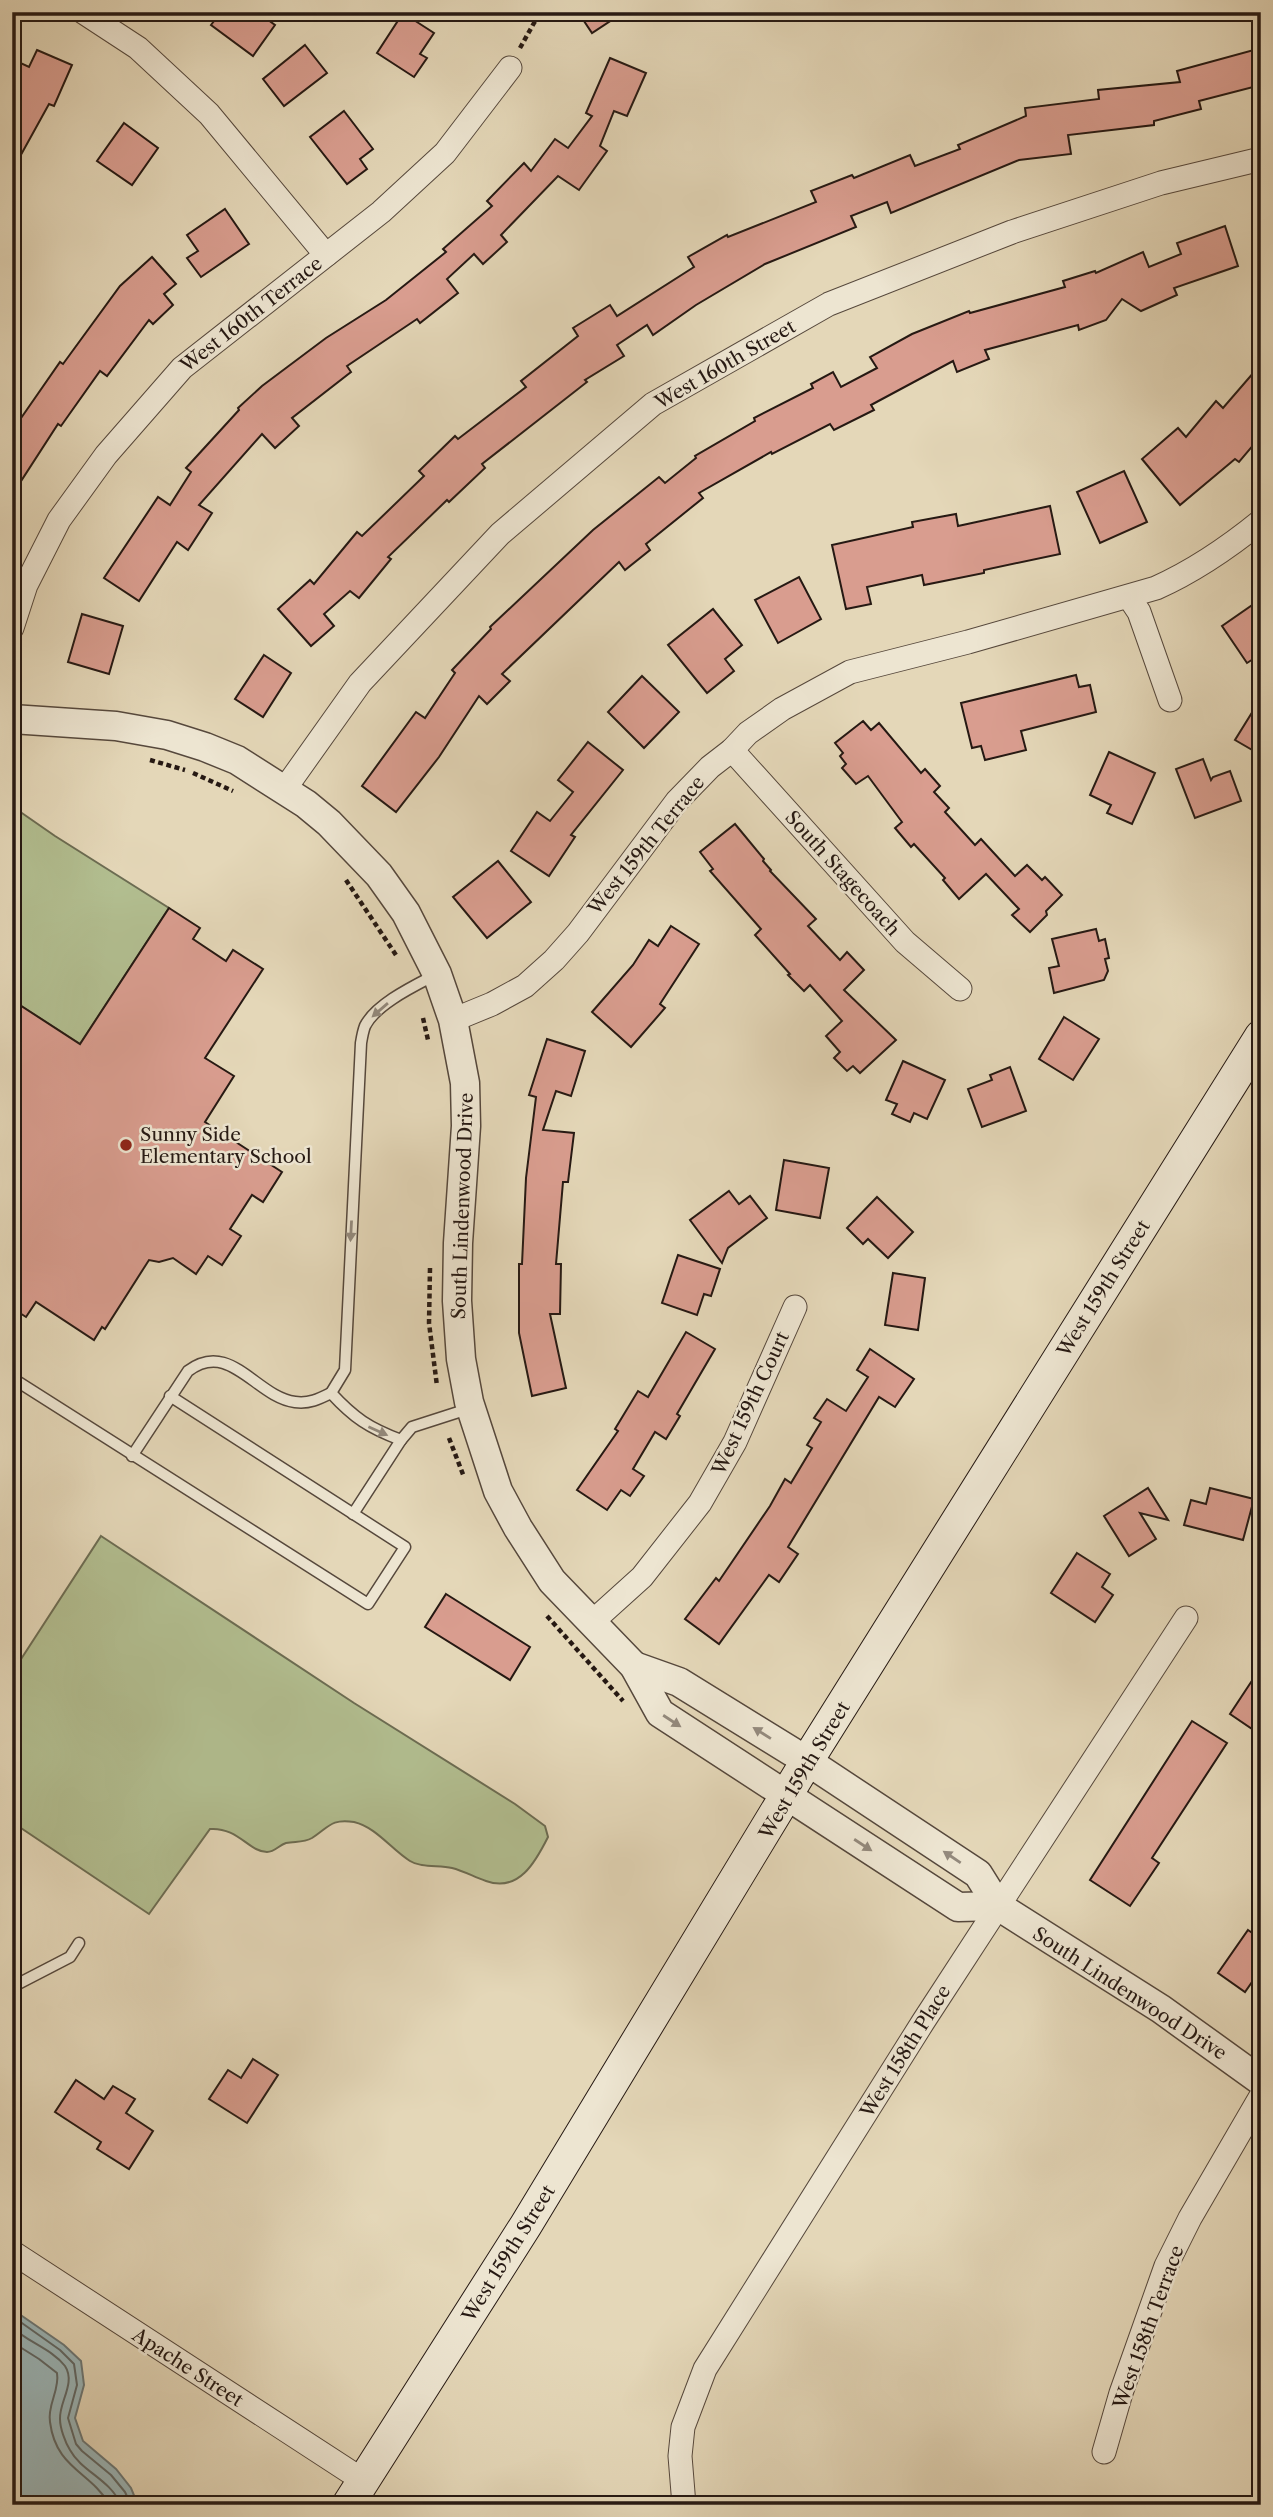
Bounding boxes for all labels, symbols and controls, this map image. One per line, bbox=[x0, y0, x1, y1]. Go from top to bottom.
street label: West 160th Terrace bbox=[175, 252, 327, 378]
street label: West 160th Street bbox=[650, 315, 800, 415]
street label: West 159th Terrace bbox=[583, 771, 709, 920]
street label: South Stagecoach bbox=[780, 806, 905, 941]
one-way arrow bbox=[371, 1002, 389, 1018]
street label: South Lindenwood Drive bbox=[447, 1092, 478, 1320]
place label: Sunny Side Elementary School bbox=[140, 1123, 312, 1168]
marker: Sunny Side Elementary School bbox=[118, 1137, 134, 1153]
street label: West 159th Street bbox=[1052, 1215, 1155, 1362]
one-way arrow bbox=[346, 1220, 357, 1242]
street label: West 159th Court bbox=[707, 1328, 794, 1479]
one-way arrow bbox=[368, 1426, 389, 1437]
street label: West 159th Street bbox=[754, 1697, 855, 1844]
one-way arrow bbox=[663, 1714, 681, 1728]
one-way arrow bbox=[752, 1726, 772, 1739]
one-way arrow bbox=[853, 1838, 872, 1851]
one-way arrow bbox=[943, 1851, 962, 1864]
street label: South Lindenwood Drive bbox=[1028, 1922, 1231, 2065]
street label: West 158th Place bbox=[855, 1981, 955, 2123]
street label: West 159th Street bbox=[457, 2180, 560, 2327]
street label: West 158th Terrace bbox=[1108, 2242, 1189, 2413]
street label: Apache Street bbox=[127, 2323, 248, 2412]

